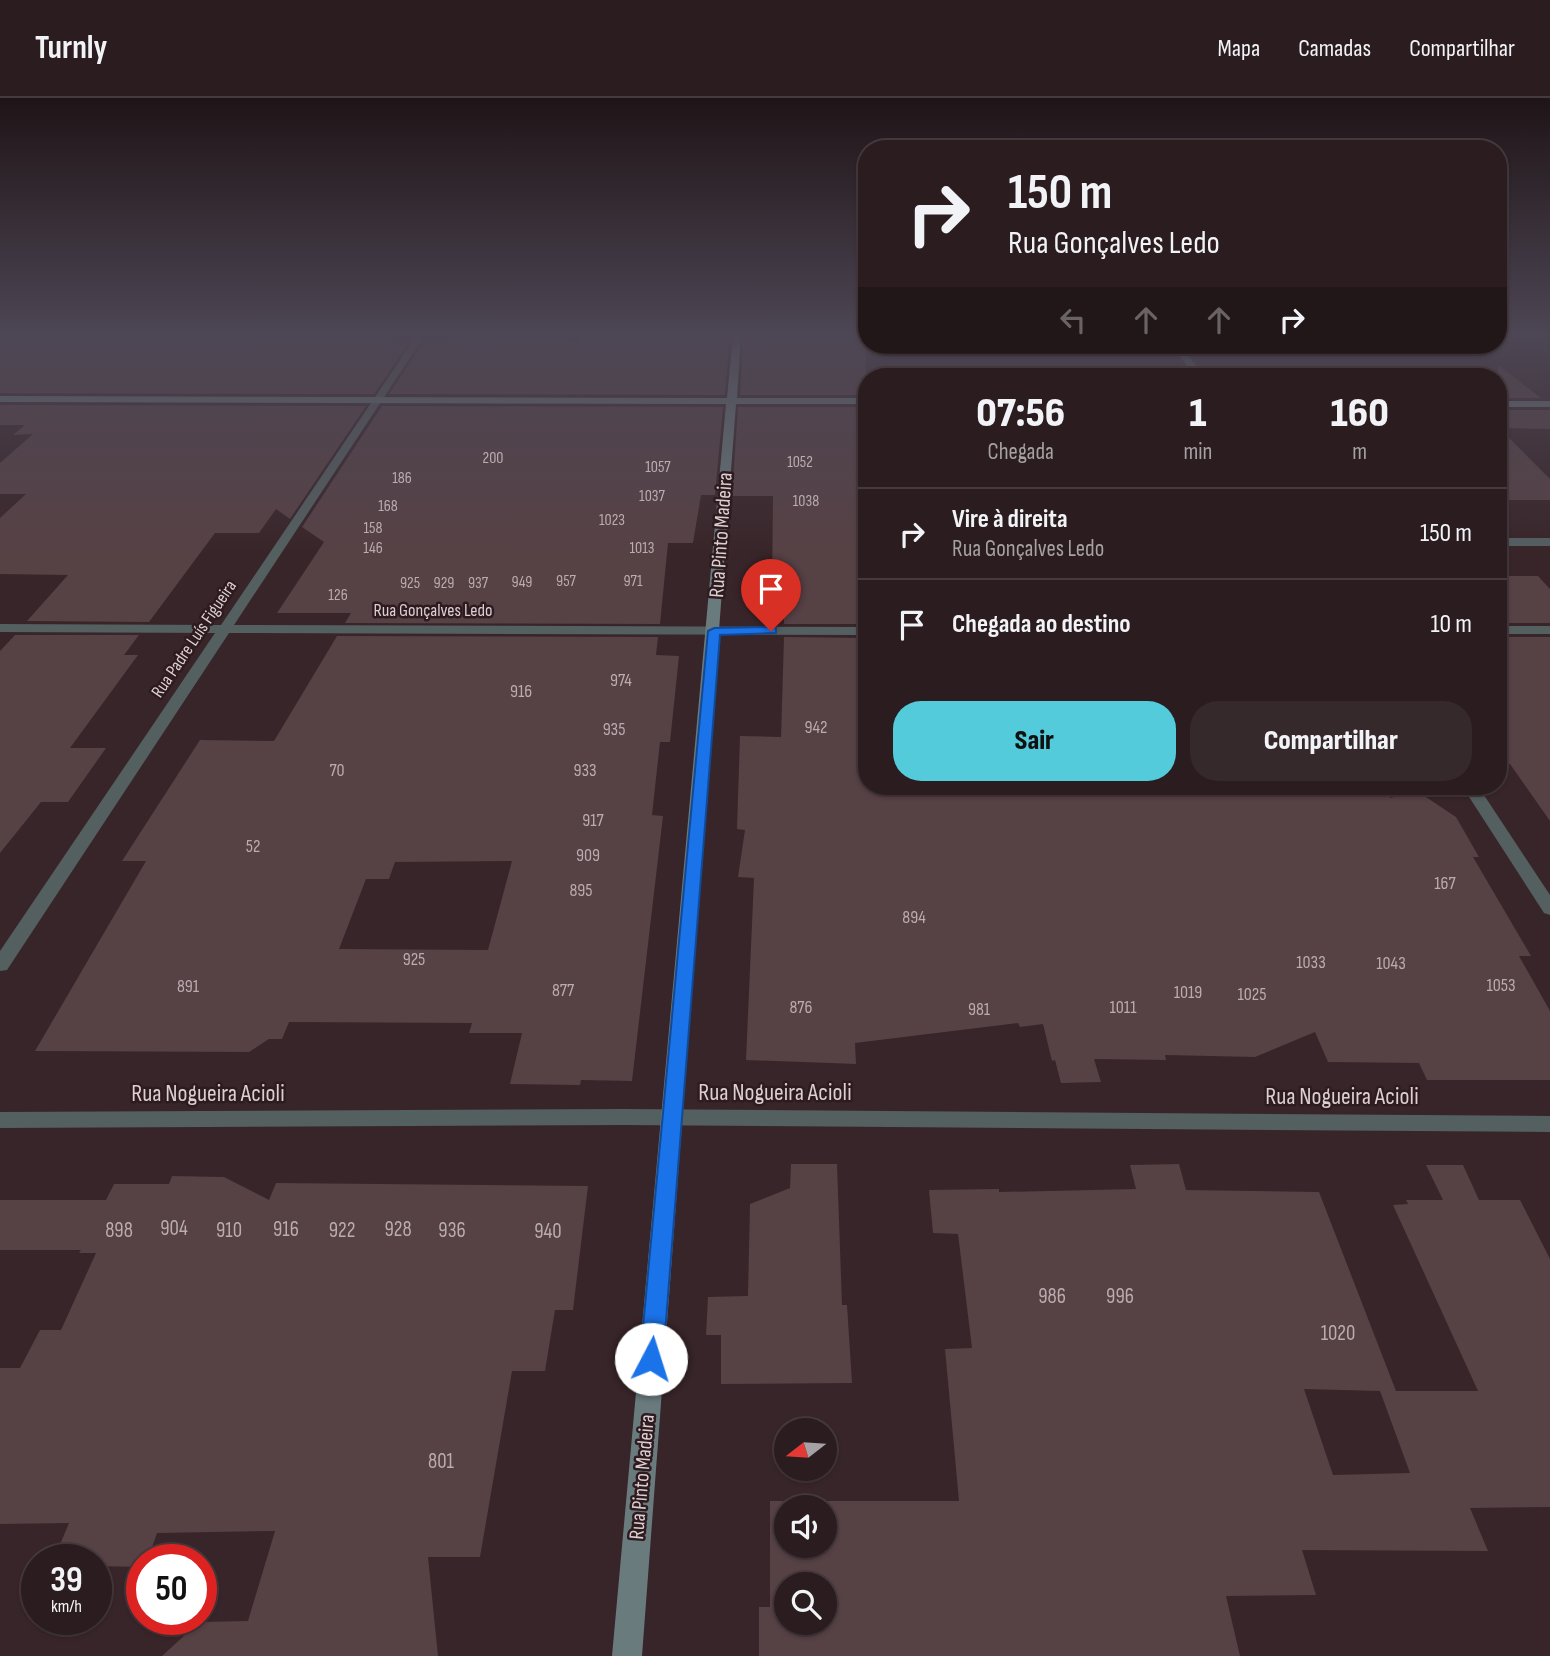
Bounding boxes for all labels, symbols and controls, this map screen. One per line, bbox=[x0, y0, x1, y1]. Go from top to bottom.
text: Turnly bbox=[35, 28, 107, 68]
text: Mapa bbox=[1218, 34, 1260, 63]
text: Camadas bbox=[1298, 34, 1371, 63]
text: Compartilhar bbox=[1409, 34, 1515, 63]
text: 150 m bbox=[1008, 164, 1112, 223]
icon: right bbox=[893, 168, 984, 259]
text: Rua Gonçalves Ledo bbox=[1008, 224, 1220, 263]
icon: left bbox=[1054, 301, 1092, 339]
icon: ahead bbox=[1127, 301, 1165, 339]
icon: ahead bbox=[1200, 301, 1238, 339]
icon: right bbox=[1273, 301, 1311, 339]
text: 07:56 bbox=[976, 388, 1065, 439]
text: 1 bbox=[1189, 388, 1206, 439]
text: 160 bbox=[1331, 388, 1389, 439]
text: Chegada bbox=[987, 438, 1054, 466]
text: min bbox=[1183, 438, 1212, 466]
text: m bbox=[1352, 438, 1367, 466]
house number: 200 bbox=[483, 449, 503, 468]
house number: 1052 bbox=[787, 453, 813, 472]
house number: 1057 bbox=[645, 458, 671, 477]
house number: 186 bbox=[392, 469, 412, 488]
street label: Rua Pinto Madeira bbox=[704, 472, 738, 598]
house number: 1037 bbox=[639, 487, 666, 506]
house number: 1038 bbox=[793, 492, 819, 511]
house number: 168 bbox=[378, 497, 398, 516]
text: Vire à direita bbox=[952, 504, 1068, 535]
house number: 1023 bbox=[599, 511, 625, 530]
icon: right bbox=[893, 515, 931, 553]
text: 150 m bbox=[1420, 518, 1472, 549]
house number: 158 bbox=[363, 519, 383, 538]
text: Rua Gonçalves Ledo bbox=[952, 535, 1104, 563]
house number: 146 bbox=[363, 539, 383, 558]
house number: 1013 bbox=[629, 539, 655, 558]
pin bbox=[741, 559, 801, 631]
icon: arrive bbox=[752, 570, 790, 608]
house number: 957 bbox=[556, 572, 577, 591]
house number: 971 bbox=[623, 572, 643, 591]
house number: 949 bbox=[512, 573, 532, 592]
house number: 925 bbox=[400, 574, 420, 593]
house number: 929 bbox=[434, 574, 454, 593]
house number: 937 bbox=[468, 574, 489, 593]
street label: Rua Padre Luís Figueira bbox=[147, 576, 241, 702]
house number: 126 bbox=[328, 586, 348, 605]
street label: Rua Gonçalves Ledo bbox=[373, 600, 493, 621]
icon: arrive bbox=[893, 606, 931, 644]
text: Chegada ao destino bbox=[952, 609, 1131, 640]
text: 10 m bbox=[1430, 609, 1472, 640]
house number: 974 bbox=[610, 670, 632, 691]
house number: 916 bbox=[510, 681, 532, 702]
button: Sair bbox=[893, 701, 1176, 781]
button: Compartilhar bbox=[1190, 701, 1472, 781]
house number: 942 bbox=[804, 717, 828, 738]
house number: 935 bbox=[603, 719, 625, 740]
house number: 70 bbox=[329, 760, 345, 781]
house number: 933 bbox=[573, 760, 597, 781]
house number: 917 bbox=[582, 810, 605, 831]
house number: 52 bbox=[246, 836, 260, 857]
house number: 909 bbox=[576, 845, 600, 866]
house number: 167 bbox=[1434, 873, 1456, 894]
house number: 895 bbox=[569, 880, 593, 901]
house number: 894 bbox=[902, 907, 926, 928]
house number: 925 bbox=[403, 949, 425, 970]
house number: 1033 bbox=[1296, 952, 1326, 973]
house number: 1043 bbox=[1376, 953, 1406, 974]
house number: 1053 bbox=[1486, 975, 1516, 996]
house number: 891 bbox=[177, 976, 200, 997]
house number: 877 bbox=[552, 980, 575, 1001]
house number: 1019 bbox=[1174, 982, 1202, 1003]
house number: 1025 bbox=[1238, 984, 1266, 1005]
house number: 876 bbox=[790, 997, 813, 1018]
house number: 1011 bbox=[1110, 997, 1137, 1018]
house number: 981 bbox=[968, 999, 991, 1020]
street label: Rua Nogueira Acioli bbox=[698, 1078, 852, 1107]
street label: Rua Nogueira Acioli bbox=[131, 1079, 285, 1108]
street label: Rua Nogueira Acioli bbox=[1265, 1082, 1419, 1111]
house number: 904 bbox=[160, 1216, 188, 1241]
house number: 916 bbox=[273, 1217, 299, 1242]
house number: 928 bbox=[384, 1217, 412, 1242]
house number: 898 bbox=[105, 1218, 133, 1243]
house number: 910 bbox=[216, 1218, 242, 1243]
house number: 922 bbox=[329, 1218, 355, 1243]
house number: 936 bbox=[438, 1218, 466, 1243]
house number: 940 bbox=[534, 1219, 562, 1244]
house number: 986 bbox=[1038, 1284, 1066, 1309]
house number: 996 bbox=[1106, 1284, 1134, 1309]
house number: 1020 bbox=[1321, 1321, 1355, 1346]
position arrow bbox=[614, 1322, 688, 1396]
street label: Rua Pinto Madeira bbox=[624, 1413, 660, 1541]
north arrow bbox=[774, 1418, 836, 1480]
map controls bbox=[774, 1418, 837, 1635]
house number: 801 bbox=[428, 1449, 455, 1474]
button: sound bbox=[774, 1495, 837, 1558]
speed limit sign: 50 bbox=[126, 1544, 217, 1635]
text: 39 bbox=[50, 1559, 83, 1602]
button: search bbox=[774, 1572, 837, 1635]
text: km/h bbox=[51, 1596, 82, 1617]

